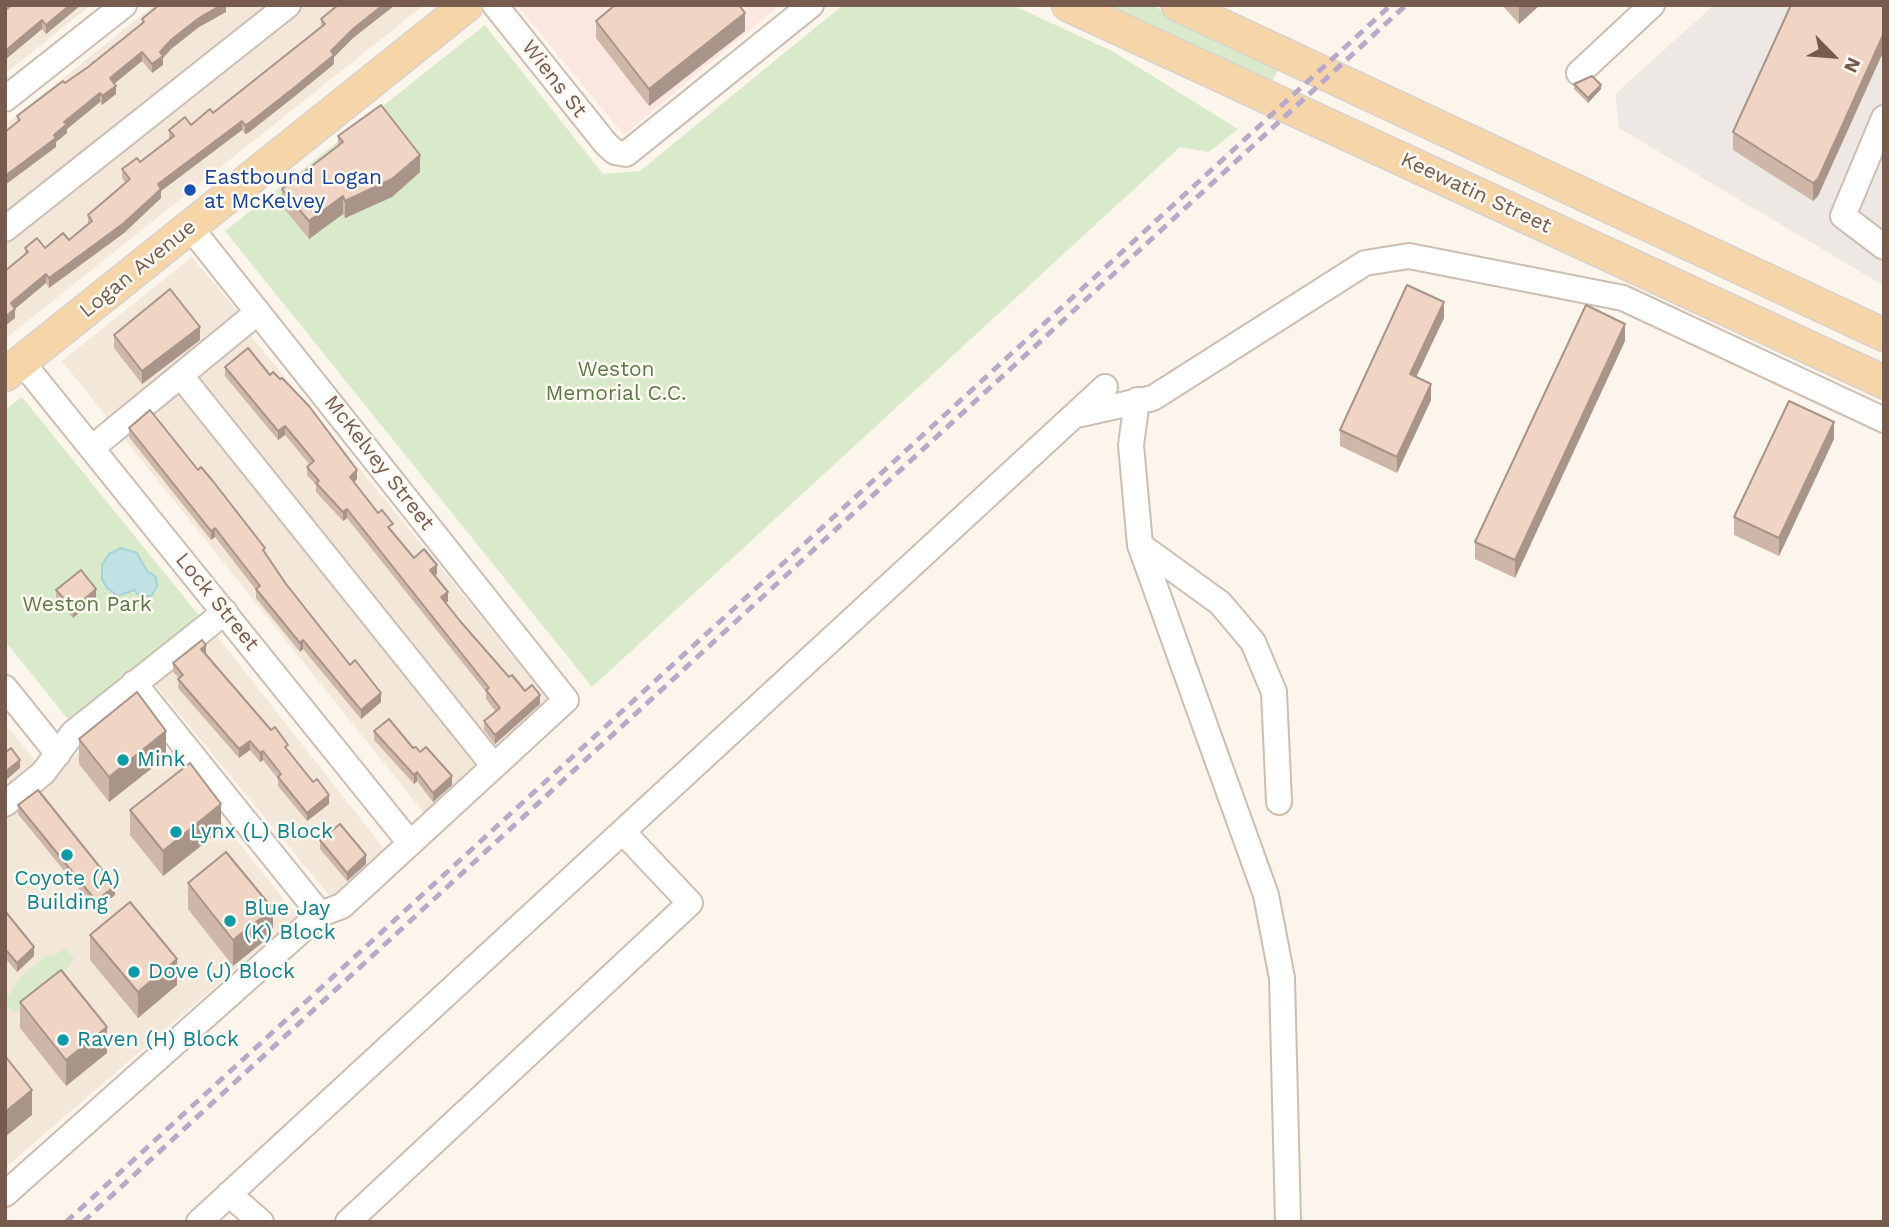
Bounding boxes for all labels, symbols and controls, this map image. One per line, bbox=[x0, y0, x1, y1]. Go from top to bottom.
north arrow bbox=[1798, 21, 1868, 91]
street label: Wiens St bbox=[516, 35, 592, 123]
text: N bbox=[1839, 54, 1866, 76]
street label: Keewatin Street bbox=[1397, 147, 1555, 239]
place label: Eastbound Logan at McKelvey bbox=[204, 165, 382, 215]
marker: Eastbound Logan at McKelvey bbox=[182, 182, 198, 198]
street label: Logan Avenue bbox=[75, 214, 201, 324]
park label: Weston Memorial C.C. bbox=[545, 357, 687, 407]
street label: McKelvey Street bbox=[318, 391, 440, 535]
street label: Lock Street bbox=[170, 548, 264, 656]
park label: Weston Park bbox=[22, 592, 152, 618]
place label: Mink bbox=[137, 747, 185, 773]
marker: Mink bbox=[115, 752, 131, 768]
place label: Lynx (L) Block bbox=[190, 819, 333, 845]
marker: Lynx (L) Block bbox=[168, 824, 184, 840]
marker: Coyote (A) Building bbox=[59, 847, 75, 863]
place label: Coyote (A) Building bbox=[14, 866, 120, 916]
place label: Blue Jay (K) Block bbox=[244, 896, 336, 946]
marker: Blue Jay (K) Block bbox=[222, 913, 238, 929]
place label: Dove (J) Block bbox=[148, 959, 295, 985]
marker: Dove (J) Block bbox=[126, 964, 142, 980]
place label: Raven (H) Block bbox=[77, 1027, 239, 1053]
marker: Raven (H) Block bbox=[55, 1032, 71, 1048]

